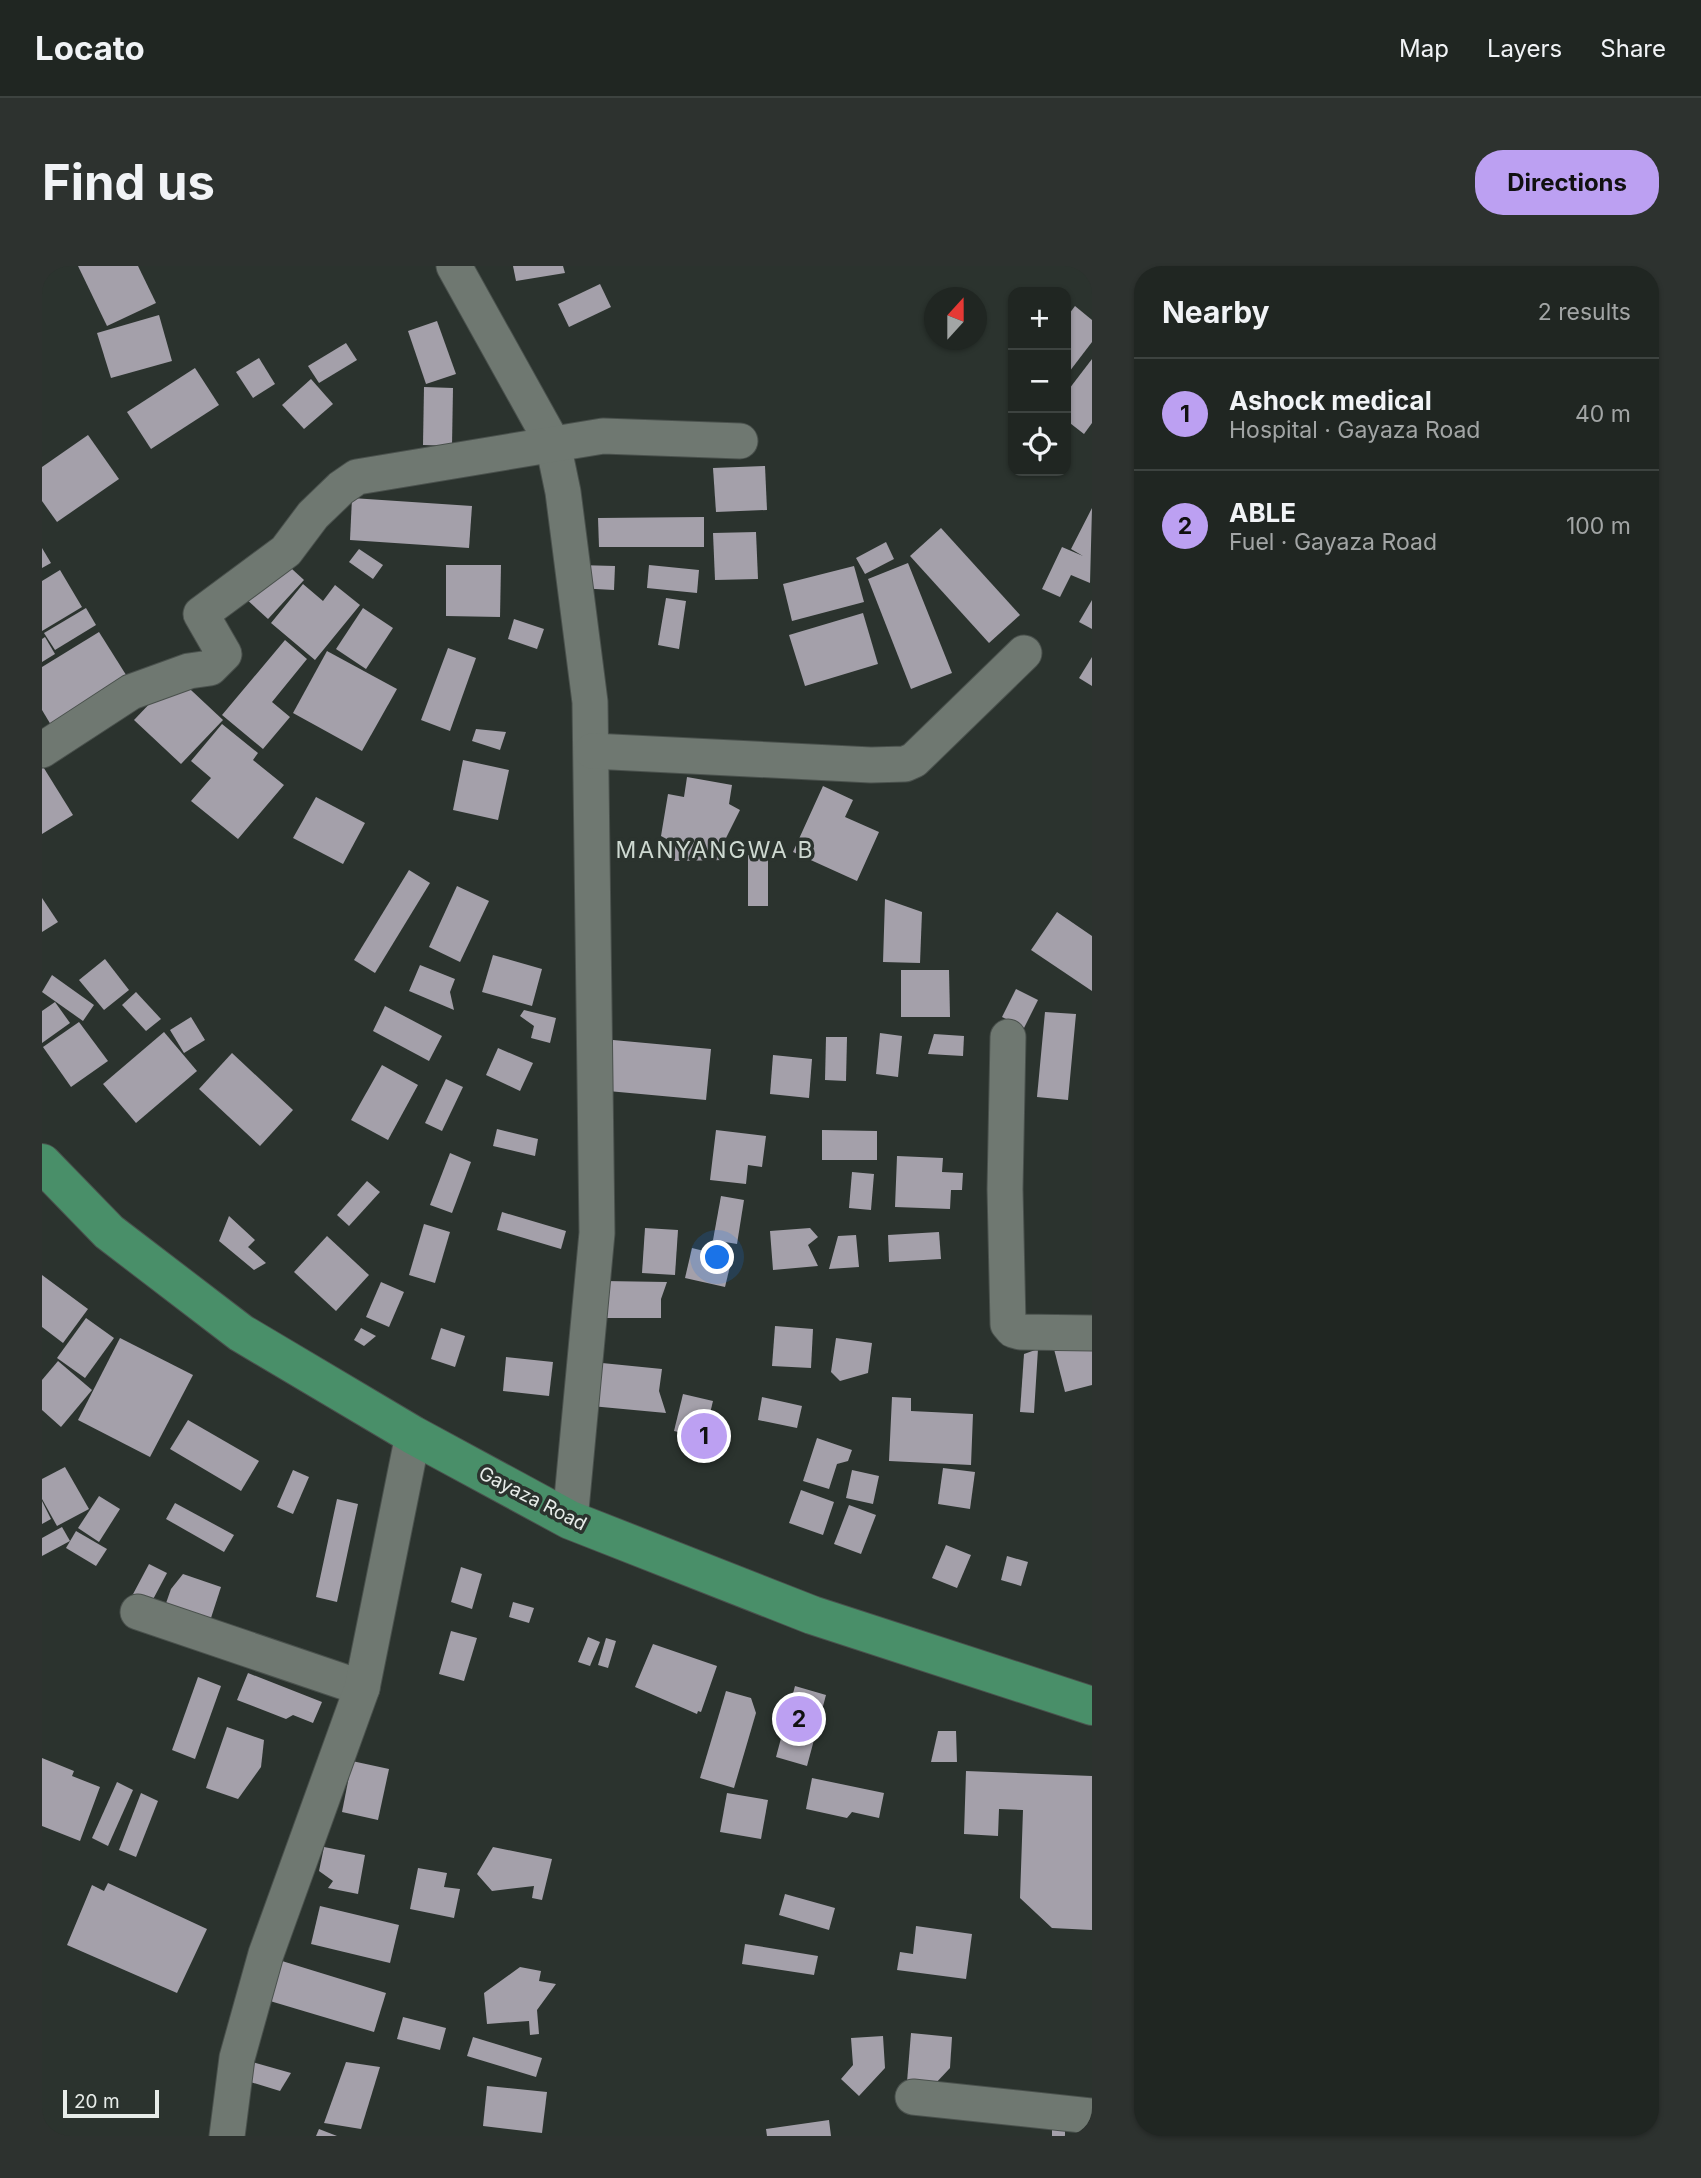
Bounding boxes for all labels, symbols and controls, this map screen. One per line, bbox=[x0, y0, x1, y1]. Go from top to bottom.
text: Locato bbox=[35, 28, 145, 68]
text: Map bbox=[1399, 34, 1449, 63]
text: Layers bbox=[1487, 34, 1562, 63]
text: Share bbox=[1600, 34, 1666, 63]
button: Directions bbox=[1475, 150, 1659, 215]
text: Find us bbox=[42, 153, 215, 212]
north arrow bbox=[924, 287, 987, 350]
map controls bbox=[1008, 287, 1071, 476]
button: + bbox=[1008, 287, 1071, 350]
text: Nearby bbox=[1162, 294, 1270, 330]
text: 2 results bbox=[1538, 298, 1631, 326]
button: − bbox=[1008, 350, 1071, 413]
text: Ashock medical bbox=[1229, 385, 1432, 416]
text: 1 bbox=[1180, 400, 1190, 428]
text: 40 m bbox=[1575, 400, 1631, 428]
button: locate bbox=[1008, 413, 1071, 476]
text: Hospital · Gayaza Road bbox=[1229, 416, 1480, 444]
text: ABLE bbox=[1229, 497, 1296, 528]
text: 2 bbox=[1178, 512, 1192, 540]
text: 100 m bbox=[1566, 512, 1631, 540]
text: Fuel · Gayaza Road bbox=[1229, 528, 1437, 556]
district label: MANYANGWA B bbox=[616, 836, 815, 864]
your location bbox=[700, 1240, 734, 1274]
pin: 1 bbox=[681, 1410, 727, 1462]
street label: Gayaza Road bbox=[475, 1461, 591, 1536]
pin: 2 bbox=[776, 1693, 822, 1745]
scale bar bbox=[63, 2087, 159, 2119]
text: 20 m bbox=[74, 2090, 120, 2113]

